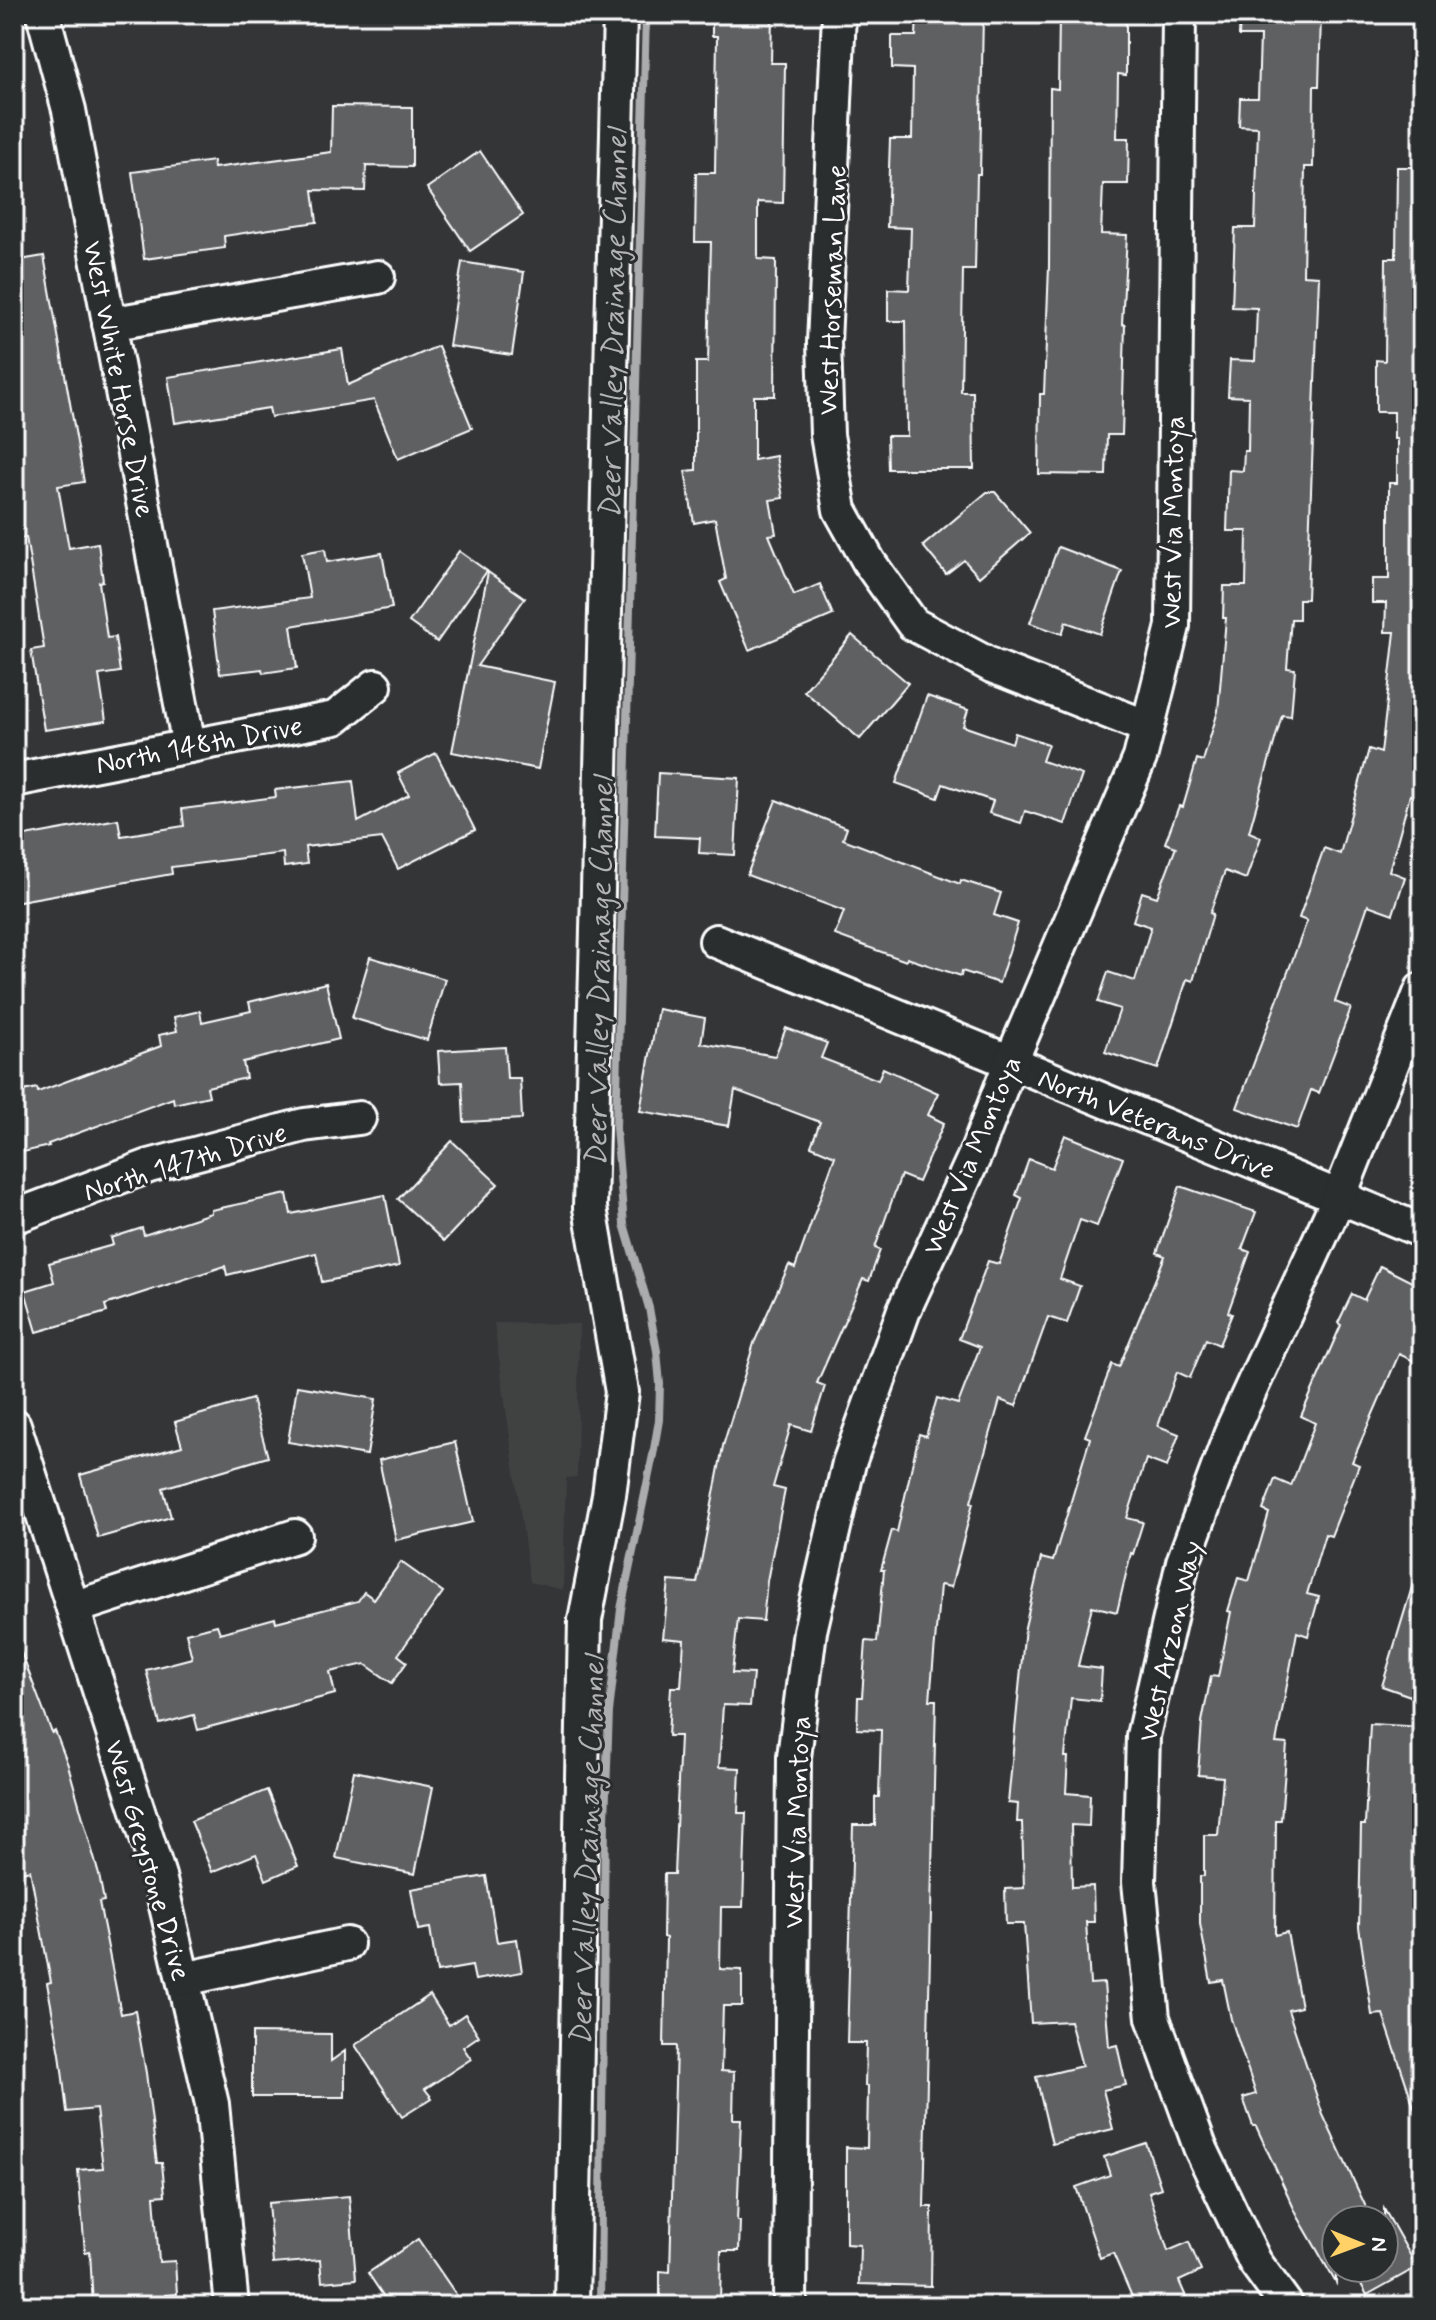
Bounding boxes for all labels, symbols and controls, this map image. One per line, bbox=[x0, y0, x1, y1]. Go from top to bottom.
water label: Deer Valley Drainage Channel bbox=[592, 125, 638, 519]
street label: West Horseman Lane bbox=[811, 164, 856, 416]
street label: West White Horse Drive bbox=[73, 238, 163, 521]
street label: West Via Montoya bbox=[1154, 415, 1195, 629]
street label: North 148th Drive bbox=[93, 708, 306, 785]
water label: Deer Valley Drainage Channel bbox=[578, 773, 624, 1167]
street label: West Via Montoya bbox=[915, 1051, 1032, 1261]
street label: North Veterans Drive bbox=[1032, 1061, 1280, 1190]
street label: North 147th Drive bbox=[80, 1115, 292, 1212]
street label: West Arzon Way bbox=[1130, 1537, 1213, 1746]
water label: Deer Valley Drainage Channel bbox=[562, 1652, 616, 2047]
street label: West Via Montoya bbox=[776, 1715, 821, 1929]
street label: West Greystone Drive bbox=[95, 1736, 199, 1985]
north arrow bbox=[1320, 2204, 1400, 2284]
text: N bbox=[1364, 2237, 1392, 2252]

